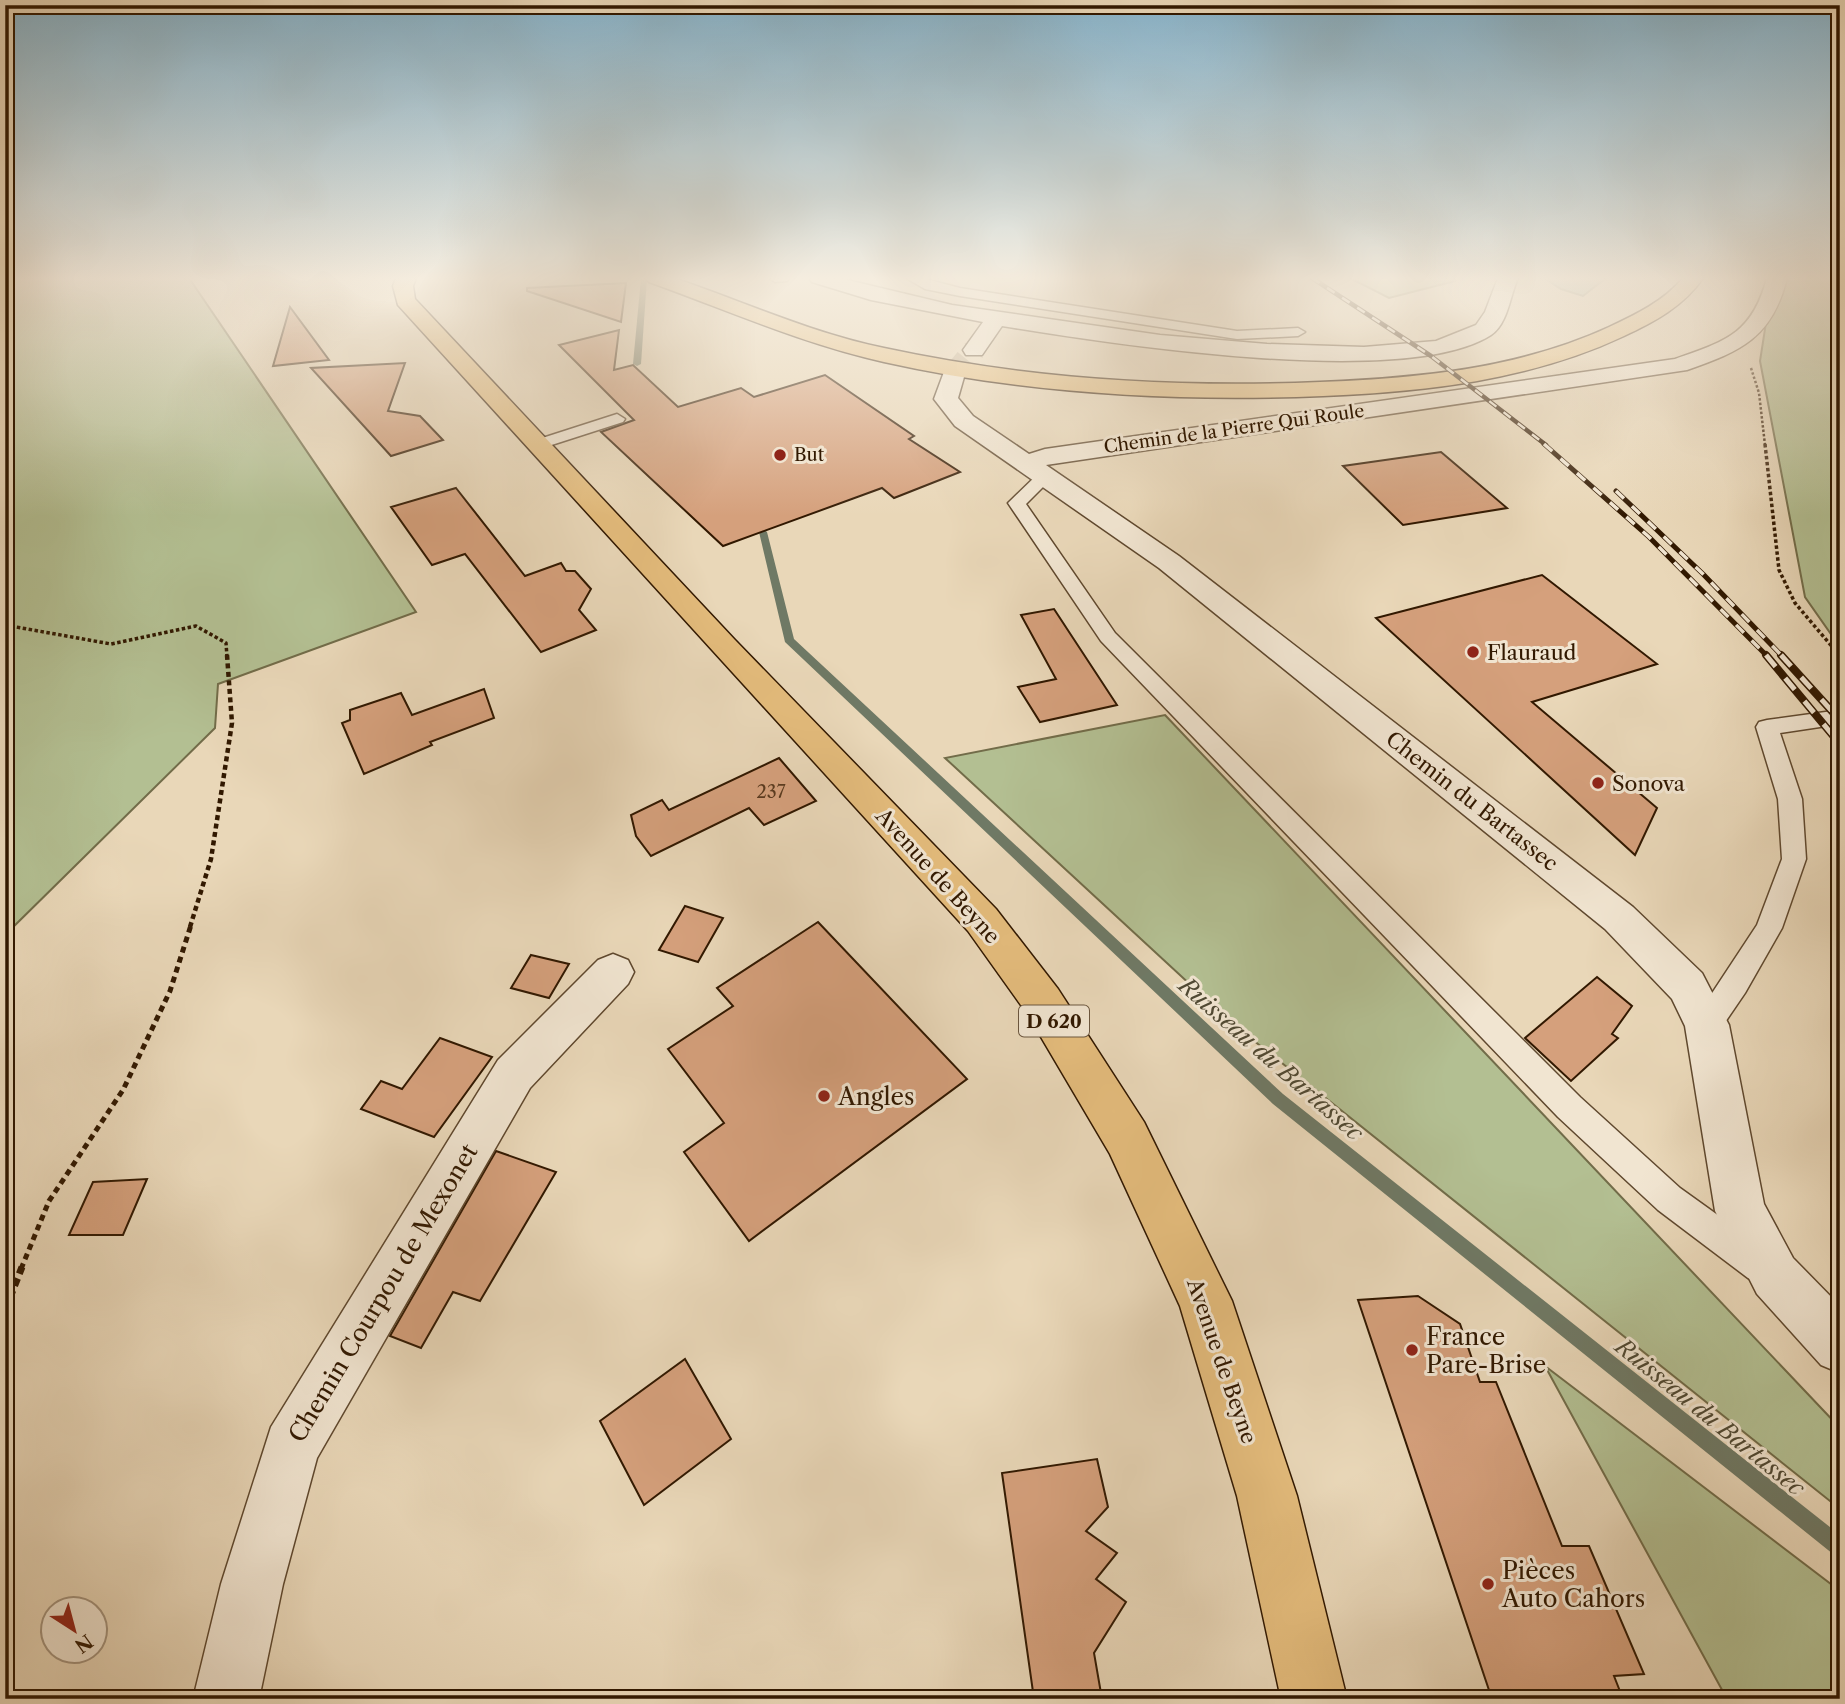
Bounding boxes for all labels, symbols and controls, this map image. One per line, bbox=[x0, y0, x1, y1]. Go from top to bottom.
street label: Chemin de la Pierre Qui Roule bbox=[1102, 400, 1366, 458]
place label: But bbox=[794, 444, 825, 466]
marker: But bbox=[772, 447, 788, 463]
place label: Flauraud bbox=[1487, 640, 1577, 665]
marker: Flauraud bbox=[1465, 644, 1481, 660]
street label: Chemin du Bartassec bbox=[1381, 726, 1563, 876]
place label: Sonova bbox=[1612, 771, 1686, 796]
marker: Sonova bbox=[1590, 775, 1606, 791]
house number: 237 bbox=[756, 781, 786, 803]
street label: Avenue de Beyne bbox=[870, 803, 1005, 949]
water label: Ruisseau du Bartassec bbox=[1172, 970, 1370, 1148]
road number: D 620 bbox=[1019, 1006, 1089, 1036]
place label: Angles bbox=[837, 1082, 915, 1111]
marker: Angles bbox=[816, 1088, 832, 1104]
street label: Chemin Courpou de Mexonet bbox=[282, 1138, 484, 1447]
street label: Avenue de Beyne bbox=[1182, 1274, 1262, 1447]
place label: France Pare-Brise bbox=[1426, 1322, 1546, 1379]
water label: Ruisseau du Bartassec bbox=[1608, 1331, 1811, 1503]
marker: France Pare-Brise bbox=[1404, 1342, 1420, 1358]
place label: Pièces Auto Cahors bbox=[1501, 1556, 1645, 1613]
marker: Pièces Auto Cahors bbox=[1480, 1576, 1496, 1592]
north arrow bbox=[38, 1596, 108, 1666]
text: N bbox=[70, 1629, 97, 1658]

